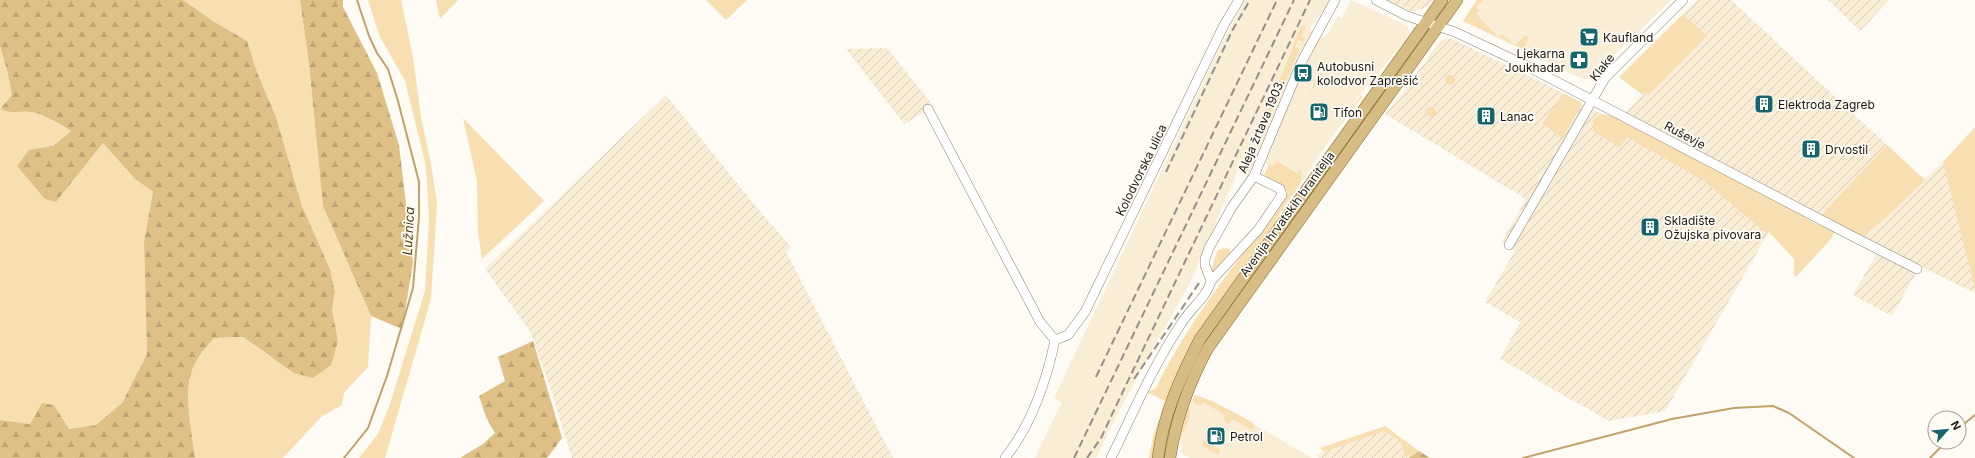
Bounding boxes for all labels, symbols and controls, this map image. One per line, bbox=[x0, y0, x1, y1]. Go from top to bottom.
supermarket icon: Kaufland bbox=[1578, 26, 1600, 48]
place label: Kaufland bbox=[1603, 30, 1653, 45]
place label: Ljekarna Joukhadar bbox=[1505, 46, 1565, 75]
pharmacy icon: Ljekarna Joukhadar bbox=[1568, 49, 1590, 71]
street label: Klake bbox=[1586, 50, 1618, 84]
place label: Autobusni kolodvor Zaprešić bbox=[1317, 59, 1419, 88]
bus stop icon: Autobusni kolodvor Zaprešić bbox=[1292, 62, 1314, 84]
street label: Aleja žrtava 1903. bbox=[1234, 77, 1288, 175]
building icon: Elektroda Zagreb bbox=[1753, 93, 1775, 115]
place label: Elektroda Zagreb bbox=[1778, 97, 1875, 112]
fuel station icon: Tifon bbox=[1308, 101, 1330, 123]
place label: Tifon bbox=[1333, 105, 1362, 120]
building icon: Lanac bbox=[1475, 105, 1497, 127]
place label: Lanac bbox=[1500, 109, 1534, 124]
street label: Ruševje bbox=[1662, 118, 1708, 152]
street label: Kolodvorska ulica bbox=[1112, 122, 1170, 218]
building icon: Drvostil bbox=[1800, 138, 1822, 160]
place label: Drvostil bbox=[1825, 142, 1868, 157]
street label: Avenija hrvatskih branitelja bbox=[1236, 148, 1338, 280]
water label: Lužnica bbox=[399, 206, 417, 256]
place label: Skladište Ožujska pivovara bbox=[1664, 213, 1761, 242]
building icon: Skladište Ožujska pivovara bbox=[1639, 216, 1661, 238]
north arrow bbox=[1927, 410, 1967, 450]
text: N bbox=[1948, 419, 1964, 432]
fuel station icon: Petrol bbox=[1205, 425, 1227, 447]
place label: Petrol bbox=[1230, 429, 1263, 444]

